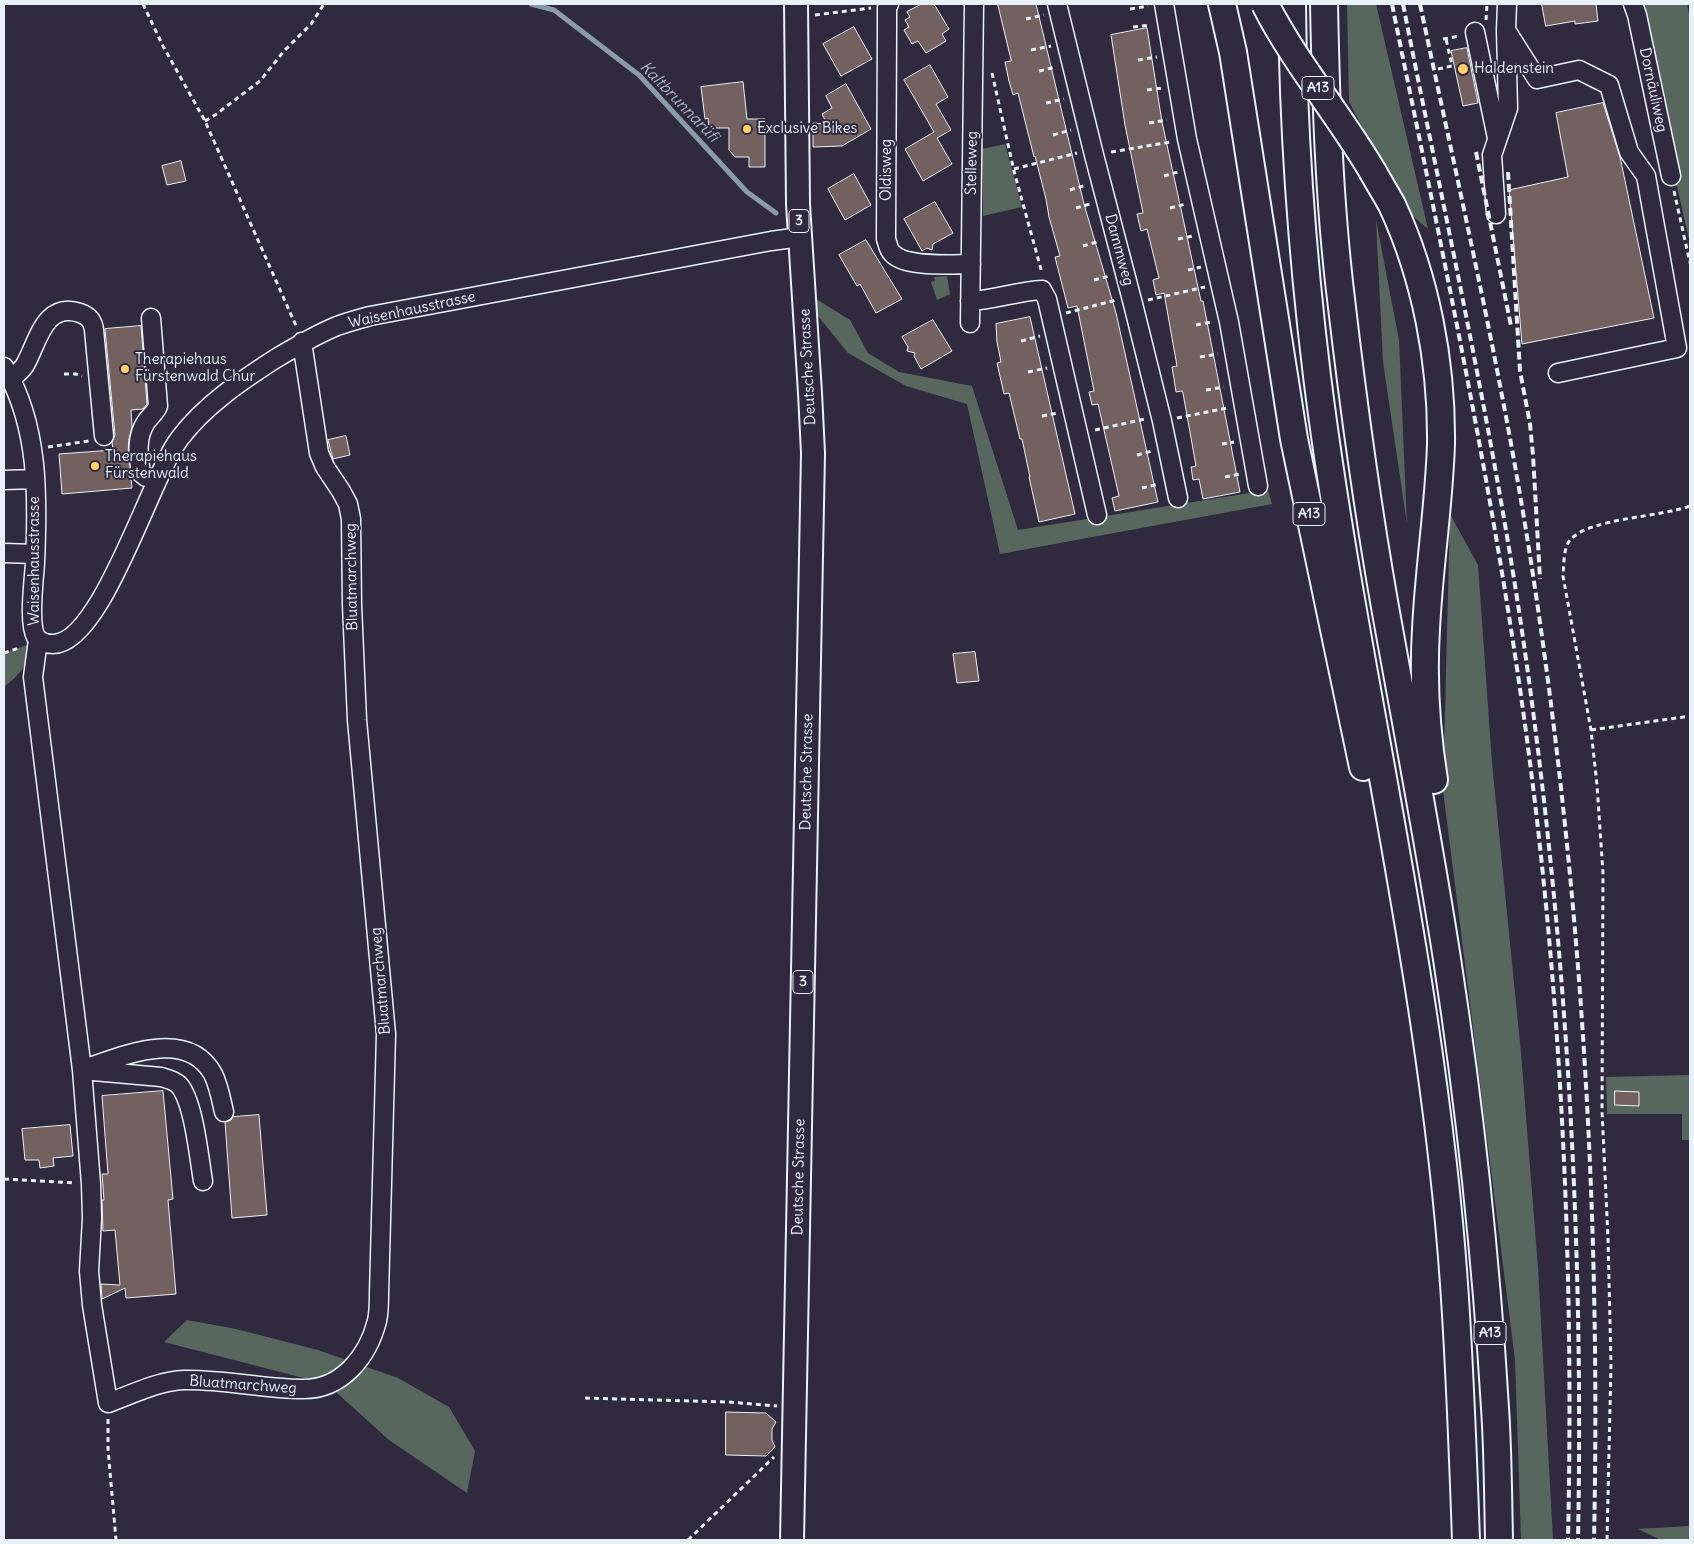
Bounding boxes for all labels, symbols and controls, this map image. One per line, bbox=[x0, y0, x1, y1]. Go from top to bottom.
street label: Dornäuliweg bbox=[1635, 46, 1671, 134]
water label: Kaltbrunnarüfi bbox=[636, 58, 722, 146]
place label: Haldenstein bbox=[1474, 60, 1554, 78]
marker: Haldenstein bbox=[1456, 62, 1470, 76]
road number: A13 bbox=[1302, 76, 1334, 100]
place label: Exclusive Bikes bbox=[757, 120, 857, 138]
marker: Exclusive Bikes bbox=[741, 123, 753, 135]
street label: Stelleweg bbox=[962, 131, 982, 195]
street label: Oldisweg bbox=[878, 139, 896, 201]
road number: 3 bbox=[789, 210, 809, 232]
street label: Dammweg bbox=[1101, 212, 1137, 288]
street label: Waisenhausstrasse bbox=[347, 288, 477, 332]
street label: Deutsche Strasse bbox=[796, 308, 820, 426]
place label: Therapiehaus Fürstenwald Chur bbox=[135, 351, 256, 386]
marker: Therapiehaus Fürstenwald Chur bbox=[119, 363, 131, 375]
place label: Therapiehaus Fürstenwald bbox=[105, 448, 197, 483]
marker: Therapiehaus Fürstenwald bbox=[89, 460, 101, 472]
street label: Waisenhausstrasse bbox=[26, 496, 44, 626]
road number: A13 bbox=[1293, 502, 1325, 526]
street label: Bluatmarchweg bbox=[342, 523, 362, 631]
street label: Deutsche Strasse bbox=[797, 714, 817, 830]
street label: Bluatmarchweg bbox=[367, 927, 395, 1035]
road number: 3 bbox=[793, 970, 813, 994]
street label: Deutsche Strasse bbox=[789, 1119, 809, 1235]
road number: A13 bbox=[1474, 1322, 1506, 1345]
street label: Bluatmarchweg bbox=[189, 1372, 297, 1398]

